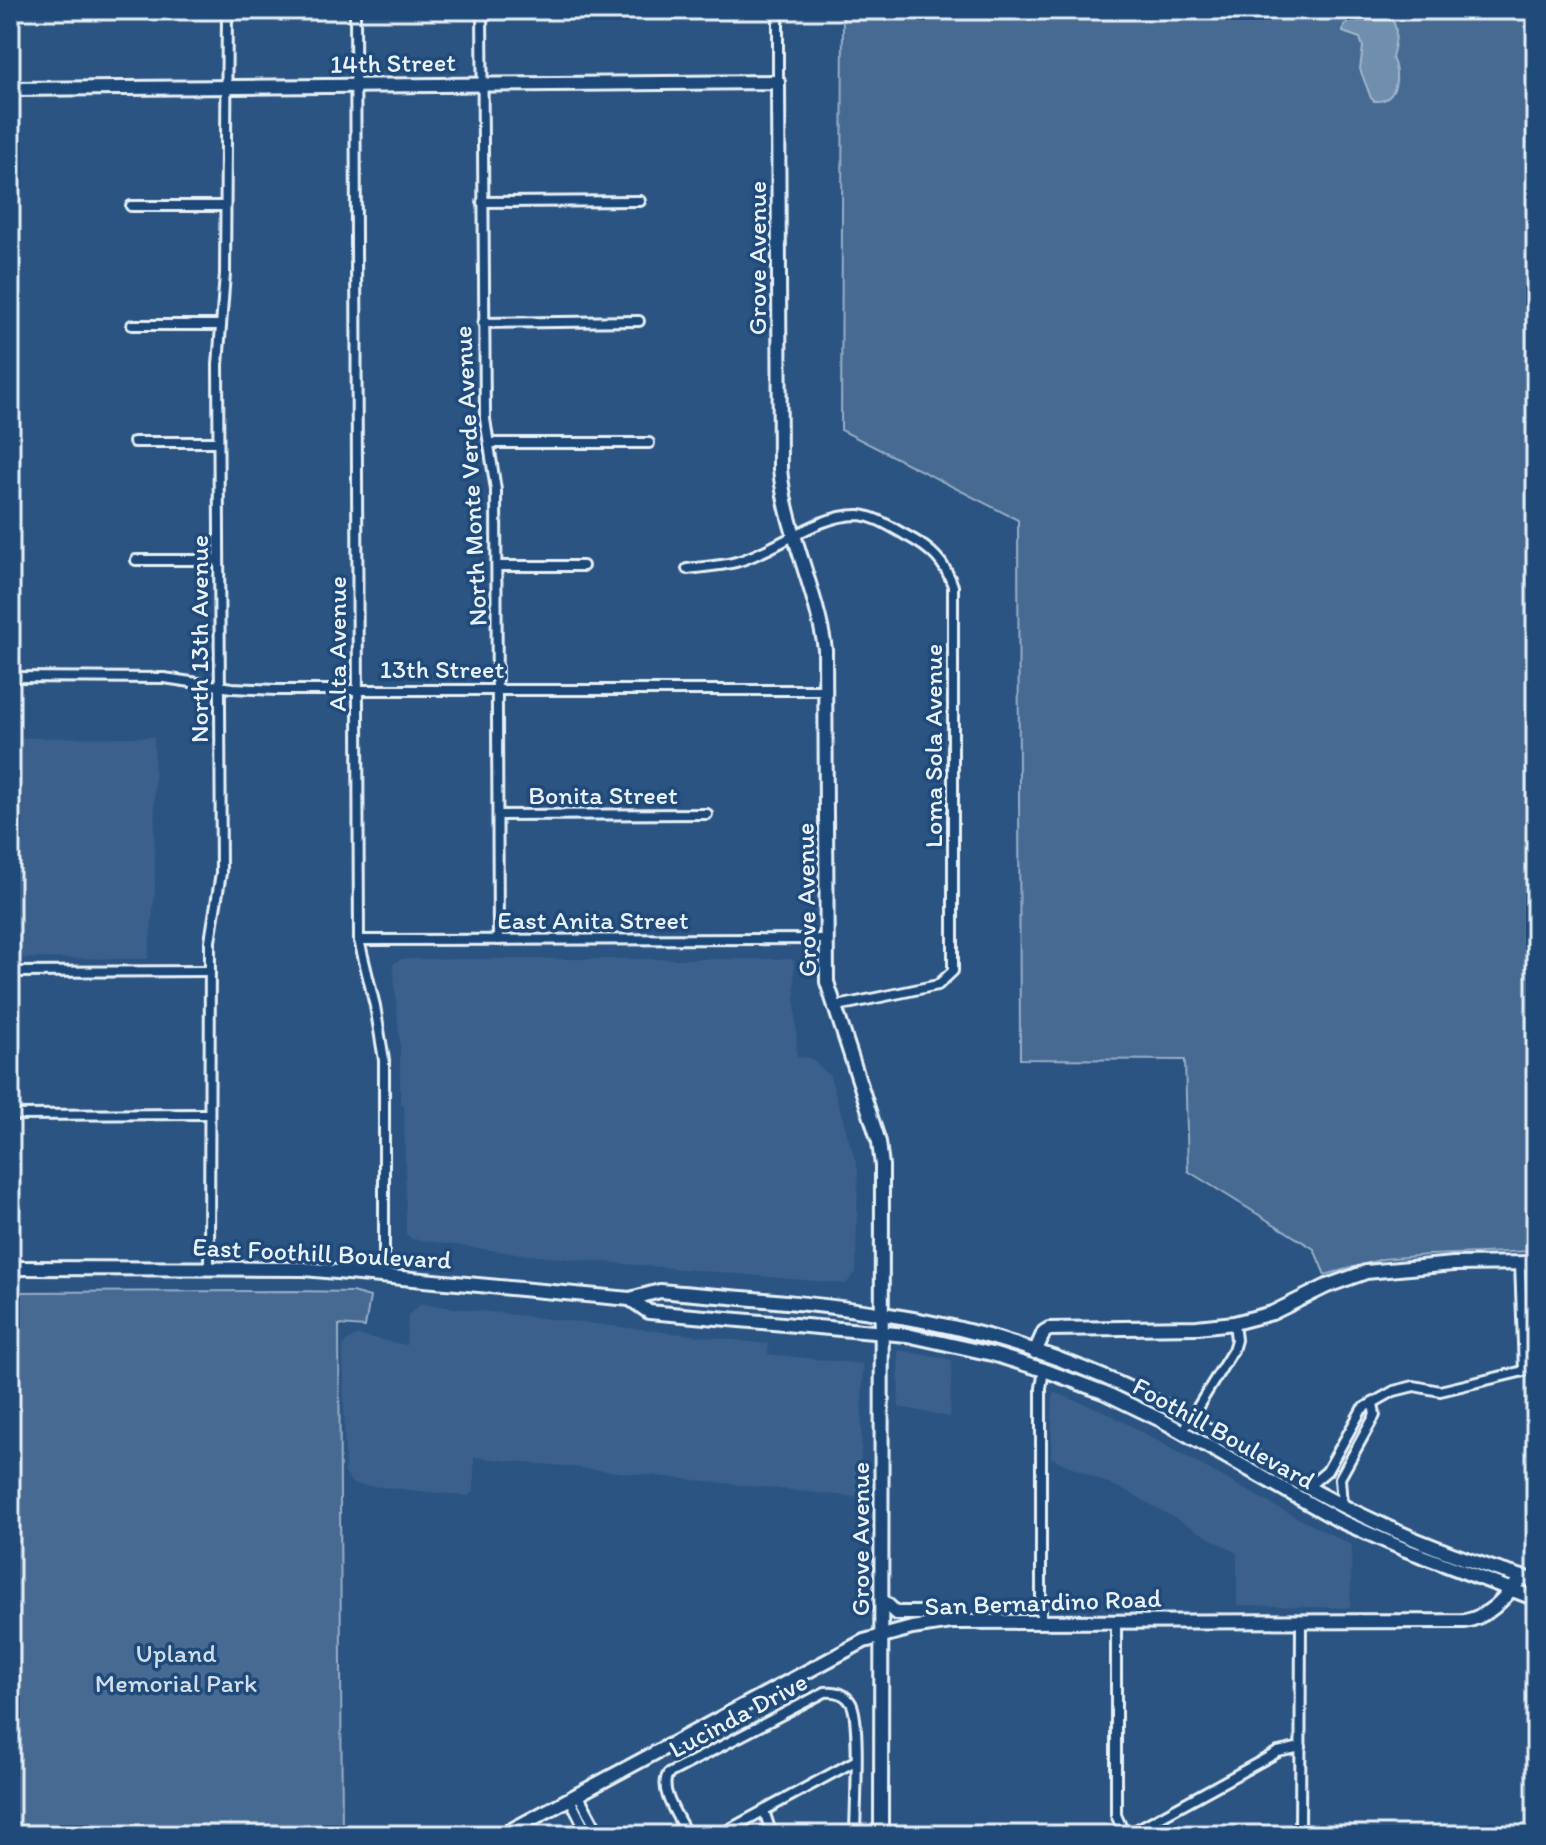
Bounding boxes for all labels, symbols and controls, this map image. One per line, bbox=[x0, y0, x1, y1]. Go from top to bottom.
street label: 14th Street bbox=[330, 46, 456, 80]
street label: Grove Avenue bbox=[741, 181, 773, 335]
street label: North Monte Verde Avenue bbox=[446, 325, 494, 627]
street label: North 13th Avenue bbox=[183, 535, 215, 743]
street label: Alta Avenue bbox=[321, 576, 353, 712]
street label: Loma Sola Avenue bbox=[917, 644, 949, 848]
street label: 13th Street bbox=[380, 653, 504, 685]
street label: Bonita Street bbox=[528, 779, 678, 811]
street label: Grove Avenue bbox=[789, 823, 823, 977]
street label: East Anita Street bbox=[497, 904, 689, 936]
street label: East Foothill Boulevard bbox=[192, 1230, 453, 1276]
street label: Foothill Boulevard bbox=[1127, 1370, 1321, 1496]
street label: Grove Avenue bbox=[844, 1462, 876, 1616]
street label: San Bernardino Road bbox=[924, 1582, 1163, 1622]
park label: Upland Memorial Park bbox=[95, 1637, 257, 1699]
street label: Lucinda Drive bbox=[663, 1665, 813, 1765]

